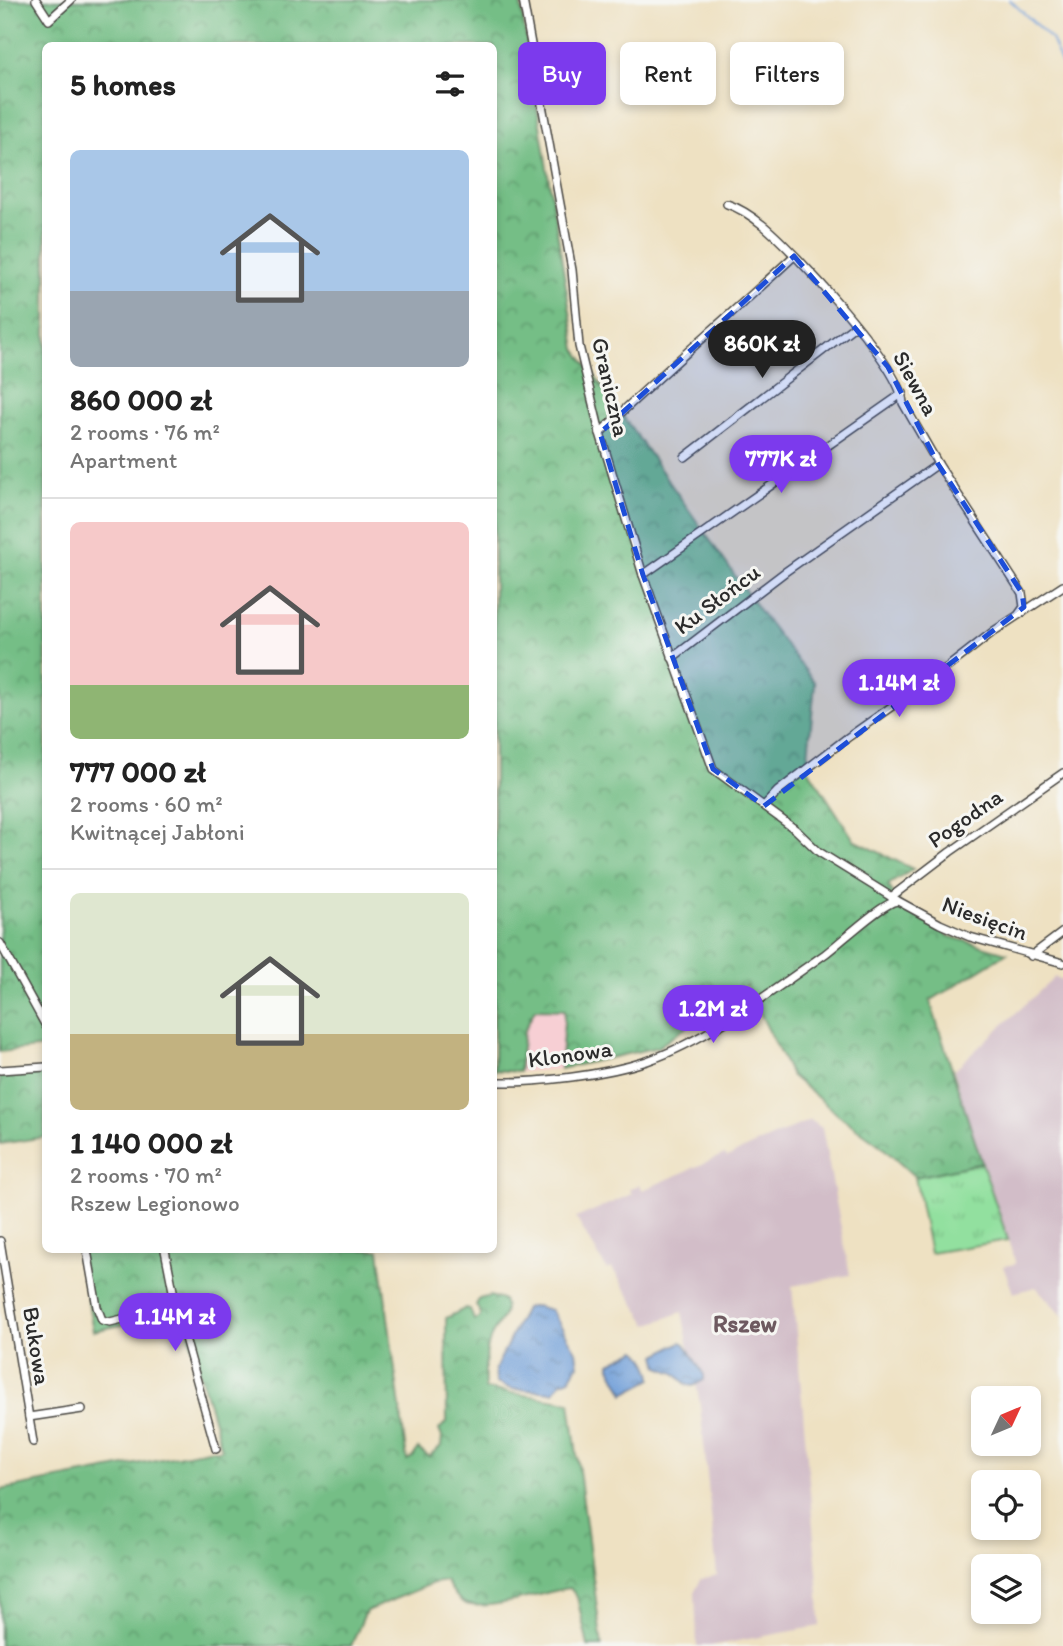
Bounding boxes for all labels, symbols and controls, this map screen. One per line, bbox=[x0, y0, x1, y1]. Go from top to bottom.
chip: Buy bbox=[518, 42, 606, 105]
chip: Rent bbox=[620, 42, 716, 105]
chip: Filters bbox=[730, 42, 844, 105]
icon: filters bbox=[431, 65, 469, 103]
text: 5 homes bbox=[70, 66, 176, 103]
icon: home bbox=[207, 195, 333, 321]
pin: 860K zł bbox=[697, 320, 827, 380]
text: 860K zł bbox=[724, 329, 800, 357]
street label: Graniczna bbox=[586, 335, 636, 439]
street label: Siewna bbox=[887, 346, 945, 420]
text: 860 000 zł bbox=[70, 381, 212, 418]
text: 2 rooms · 76 m² bbox=[70, 418, 220, 446]
pin: 777K zł bbox=[716, 435, 846, 495]
text: 777K zł bbox=[745, 444, 817, 472]
text: Apartment bbox=[70, 446, 177, 474]
street label: Ku Słońcu bbox=[669, 558, 766, 640]
icon: home bbox=[207, 567, 333, 693]
pin: 1.14M zł bbox=[827, 660, 971, 719]
text: 1.14M zł bbox=[858, 668, 940, 696]
text: 777 000 zł bbox=[70, 753, 206, 790]
street label: Pogodna bbox=[922, 782, 1008, 854]
text: 2 rooms · 60 m² bbox=[70, 790, 223, 818]
text: Kwitnącej Jabłoni bbox=[70, 818, 245, 846]
street label: Niesięcin bbox=[938, 890, 1032, 946]
icon: home bbox=[207, 938, 333, 1064]
pin: 1.2M zł bbox=[648, 986, 778, 1045]
text: 1.2M zł bbox=[679, 994, 747, 1022]
street label: Klonowa bbox=[526, 1034, 614, 1074]
text: 1 140 000 zł bbox=[70, 1124, 233, 1161]
text: 2 rooms · 70 m² bbox=[70, 1161, 222, 1189]
text: Rszew Legionowo bbox=[70, 1189, 240, 1217]
pin: 1.14M zł bbox=[103, 1294, 247, 1353]
text: 1.14M zł bbox=[134, 1302, 216, 1330]
street label: Bukowa bbox=[17, 1305, 57, 1387]
district label: Rszew bbox=[713, 1309, 778, 1338]
north arrow bbox=[971, 1386, 1041, 1456]
map controls bbox=[971, 1386, 1041, 1624]
button: locate bbox=[971, 1470, 1041, 1540]
button: layers bbox=[971, 1554, 1041, 1624]

